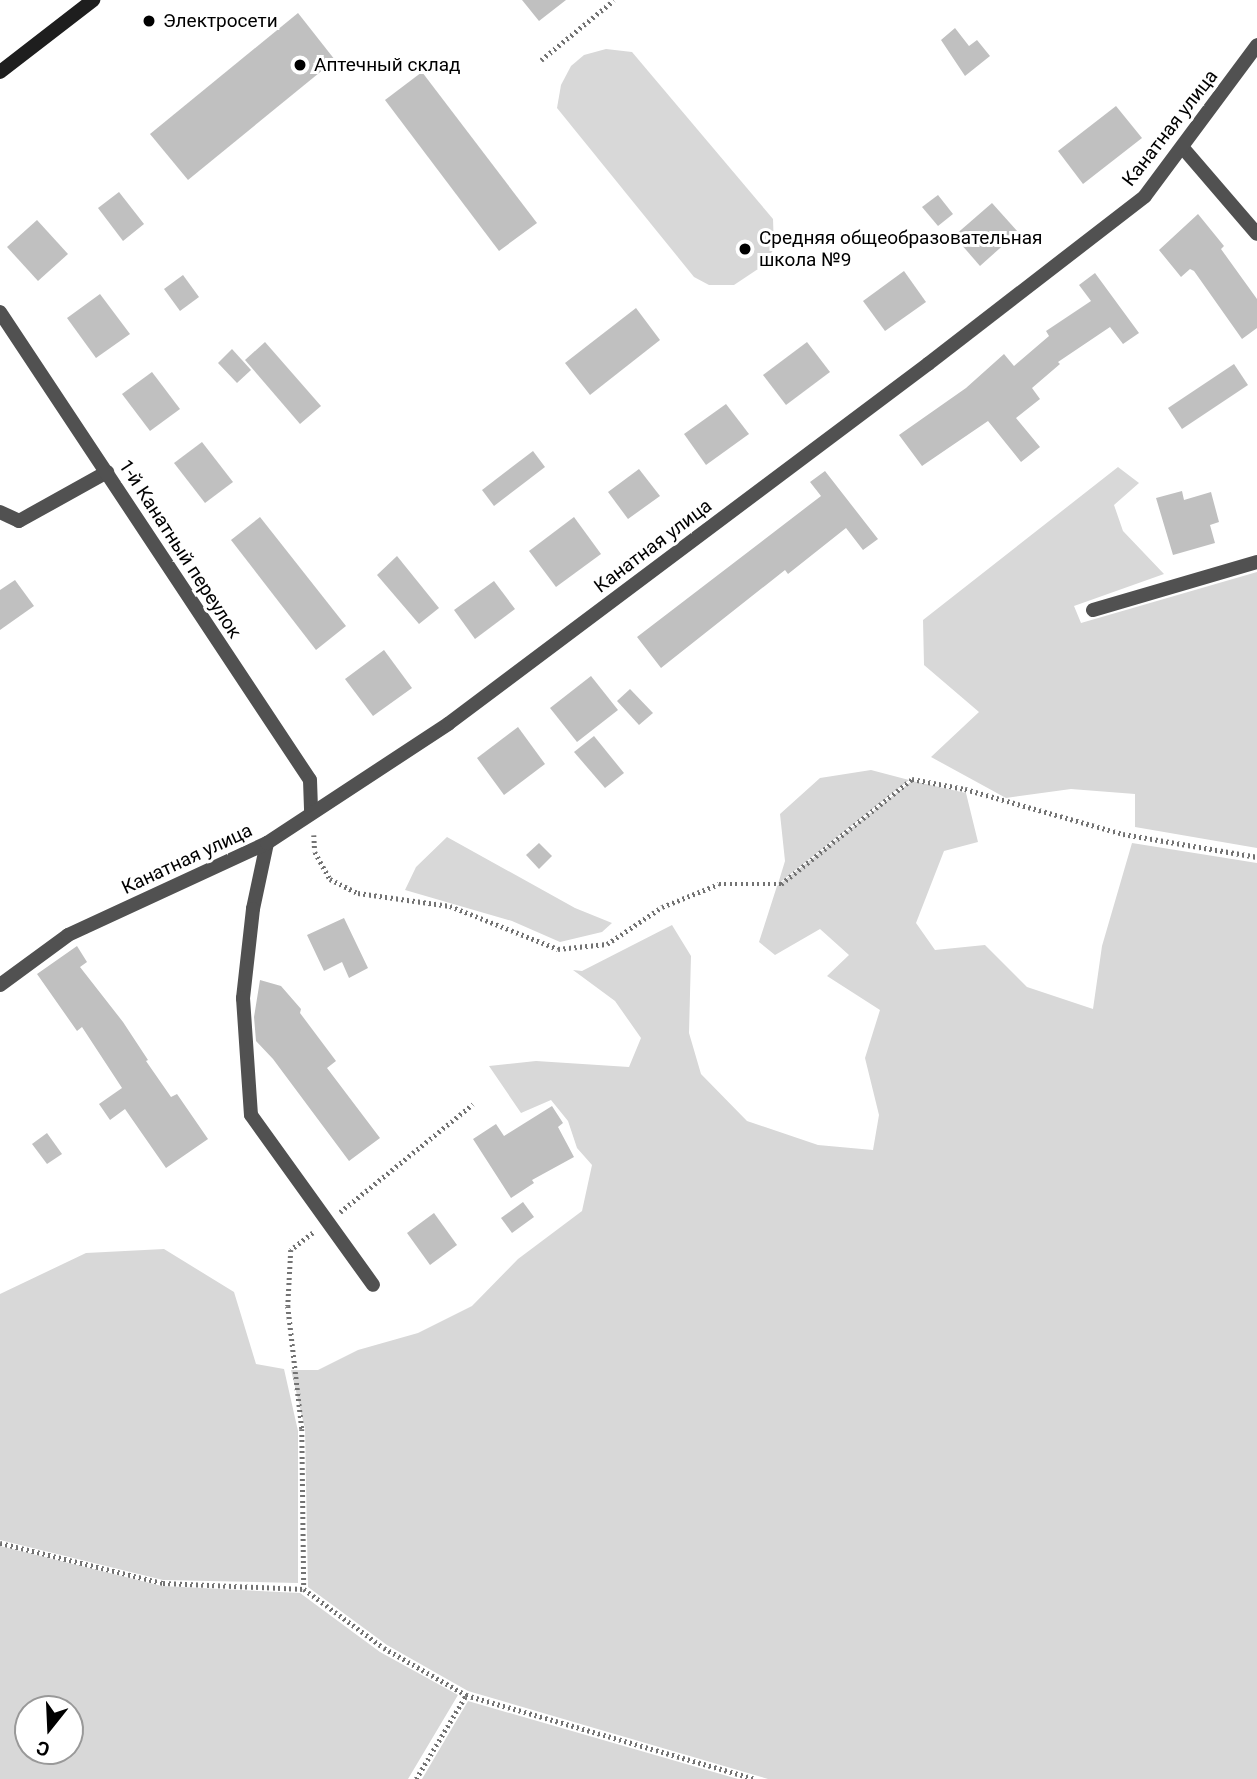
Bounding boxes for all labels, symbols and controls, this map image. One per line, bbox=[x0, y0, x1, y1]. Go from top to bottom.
place label: Электросети bbox=[163, 10, 278, 32]
marker: Электросети bbox=[141, 13, 157, 29]
place label: Аптечный склад bbox=[314, 54, 461, 76]
marker: Аптечный склад bbox=[292, 57, 308, 73]
street label: Канатная улица bbox=[1117, 65, 1223, 191]
place label: Средняя общеобразовательная школа №9 bbox=[759, 227, 1042, 271]
marker: Средняя общеобразовательная школа №9 bbox=[737, 241, 753, 257]
street label: 1-й Канатный переулок bbox=[114, 455, 246, 643]
street label: Канатная улица bbox=[590, 494, 716, 598]
street label: Канатная улица bbox=[118, 819, 256, 899]
north arrow bbox=[14, 1695, 84, 1765]
text: С bbox=[34, 1736, 52, 1761]

